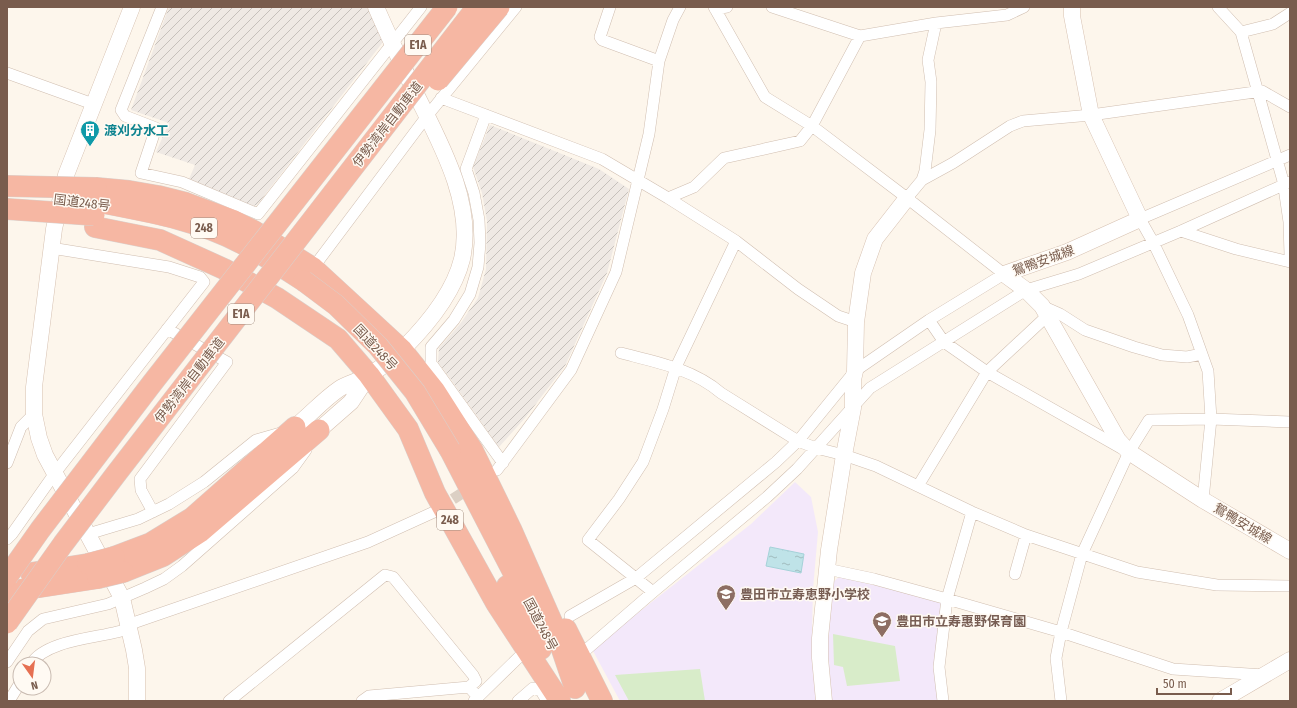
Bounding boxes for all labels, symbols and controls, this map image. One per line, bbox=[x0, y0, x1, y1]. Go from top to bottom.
road number: E1A bbox=[405, 35, 431, 55]
street label: 伊勢湾岸自動車道 bbox=[349, 79, 425, 170]
building icon: 渡刈分水工 bbox=[79, 119, 101, 147]
place label: 渡刈分水工 bbox=[104, 123, 169, 138]
street label: 国道248号 bbox=[53, 192, 111, 213]
road number: 248 bbox=[191, 218, 217, 238]
street label: 鴛鴨安城線 bbox=[1010, 242, 1076, 279]
road number: E1A bbox=[228, 304, 254, 324]
street label: 国道248号 bbox=[351, 321, 401, 373]
street label: 伊勢湾岸自動車道 bbox=[151, 335, 227, 426]
street label: 鴛鴨安城線 bbox=[1211, 500, 1274, 547]
road number: 248 bbox=[437, 510, 463, 530]
school or university icon: 豊田市立寿恵野小学校 bbox=[715, 583, 737, 611]
place label: 豊田市立寿恵野小学校 bbox=[740, 587, 870, 602]
street label: 国道248号 bbox=[520, 595, 561, 653]
school or university icon: 豊田市立寿惠野保育園 bbox=[871, 610, 893, 638]
place label: 豊田市立寿惠野保育園 bbox=[896, 614, 1026, 629]
north arrow bbox=[12, 656, 52, 696]
scale bar bbox=[1157, 670, 1231, 696]
text: 50 m bbox=[1163, 677, 1187, 691]
text: N bbox=[30, 678, 39, 692]

